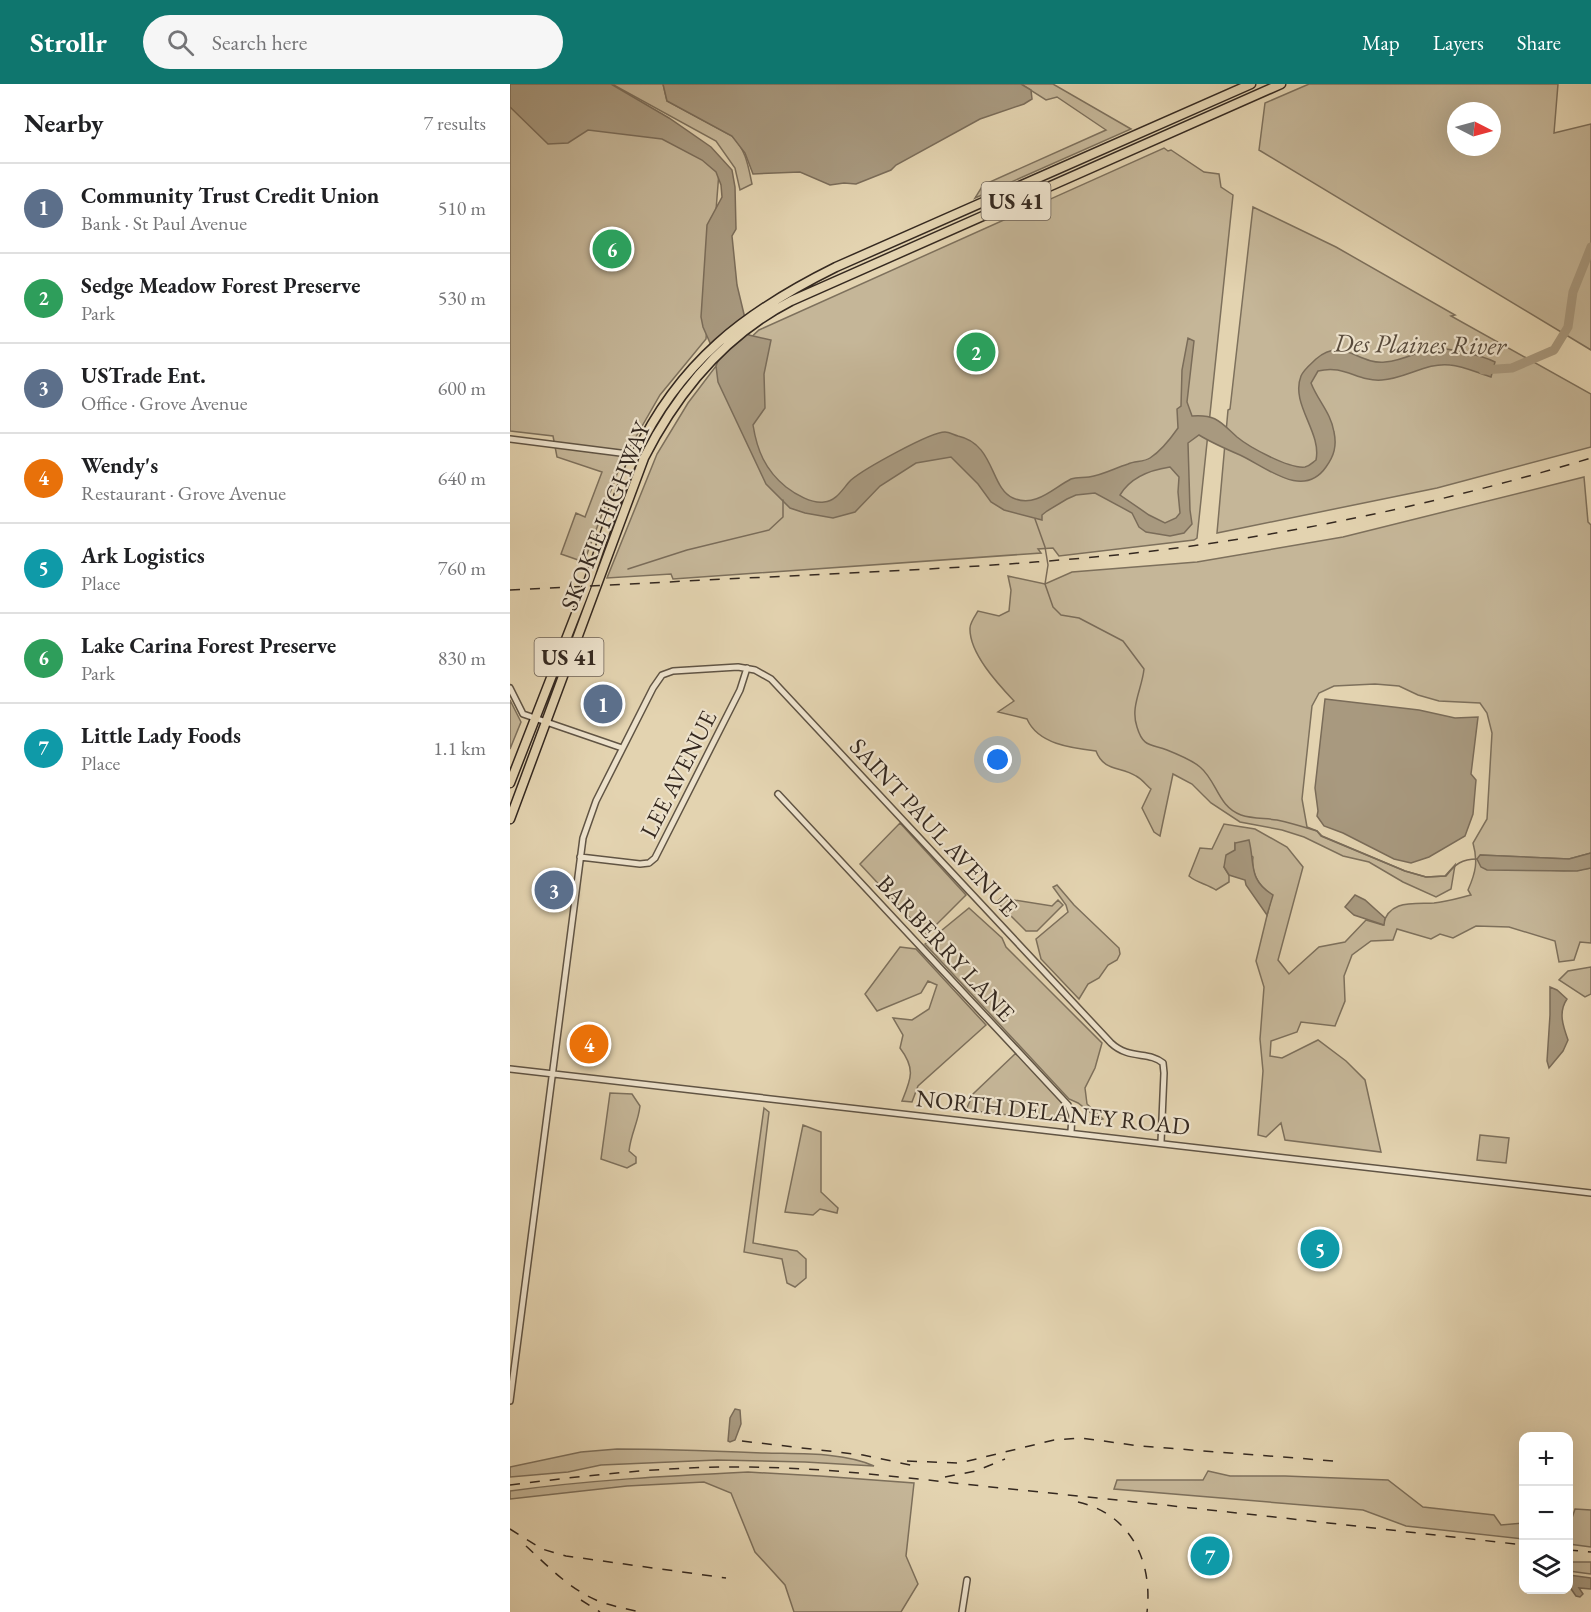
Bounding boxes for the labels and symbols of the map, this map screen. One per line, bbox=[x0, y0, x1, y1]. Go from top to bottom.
north arrow bbox=[1447, 102, 1501, 156]
road number: US 41 bbox=[982, 182, 1050, 220]
pin: 6 bbox=[592, 226, 632, 272]
water label: Des Plaines River bbox=[1333, 325, 1508, 363]
pin: 2 bbox=[956, 330, 996, 374]
street label: SKOKIE HIGHWAY bbox=[553, 416, 657, 615]
road number: US 41 bbox=[535, 638, 604, 676]
pin: 1 bbox=[584, 682, 622, 726]
street label: LEE AVENUE bbox=[633, 705, 723, 843]
street label: SAINT PAUL AVENUE bbox=[843, 731, 1025, 923]
your location bbox=[983, 745, 1012, 774]
pin: 3 bbox=[534, 868, 573, 912]
street label: BARBERRY LANE bbox=[870, 868, 1022, 1028]
pin: 4 bbox=[570, 1022, 608, 1066]
street label: NORTH DELANEY ROAD bbox=[915, 1082, 1191, 1142]
pin: 5 bbox=[1300, 1226, 1340, 1272]
pin: 7 bbox=[1190, 1534, 1230, 1578]

